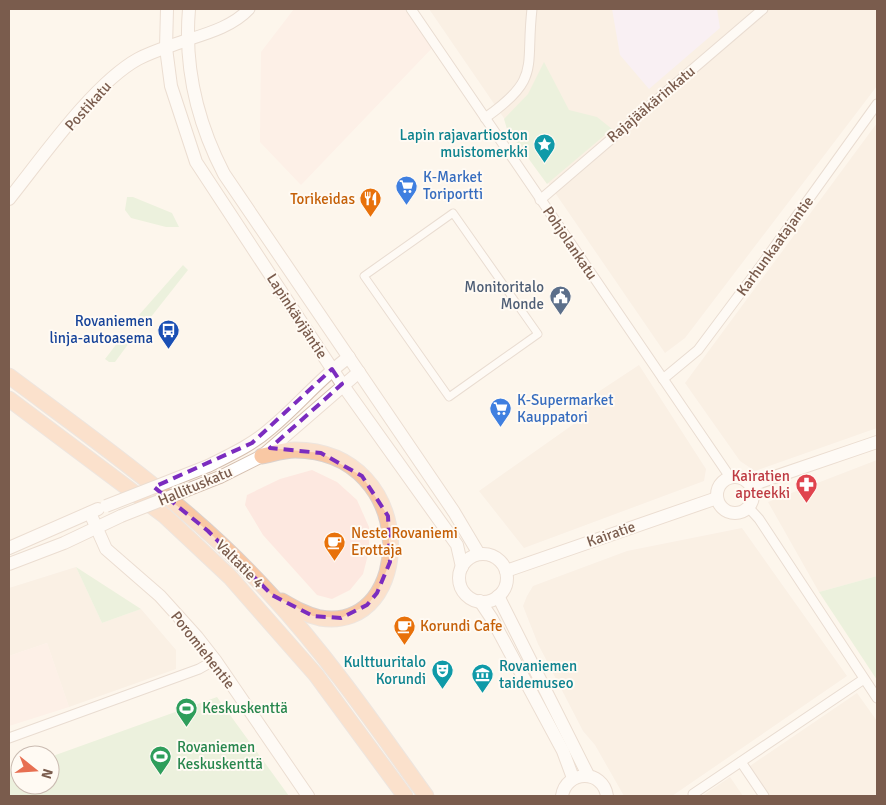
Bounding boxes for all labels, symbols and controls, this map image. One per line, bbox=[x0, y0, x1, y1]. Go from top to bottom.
street label: Rajajääkärinkatu bbox=[603, 62, 699, 146]
street label: Postikatu bbox=[61, 78, 115, 134]
place label: Lapin rajavartioston muistomerkki bbox=[400, 126, 528, 161]
place icon: Lapin rajavartioston muistomerkki bbox=[532, 132, 556, 163]
place label: K-Market Toriportti bbox=[423, 168, 483, 203]
supermarket icon: K-Market Toriportti bbox=[395, 174, 419, 205]
restaurant icon: Torikeidas bbox=[359, 187, 383, 218]
place label: Torikeidas bbox=[290, 190, 355, 208]
street label: Karhunkaatajantie bbox=[733, 193, 817, 299]
street label: Pohjolankatu bbox=[539, 203, 601, 283]
street label: Lapinkävijäntie bbox=[263, 270, 331, 362]
place label: Monitoritalo Monde bbox=[464, 278, 544, 313]
public building icon: Monitoritalo Monde bbox=[548, 284, 572, 315]
place label: Rovaniemen linja-autoasema bbox=[49, 312, 153, 347]
bus stop icon: Rovaniemen linja-autoasema bbox=[157, 318, 181, 349]
place label: K-Supermarket Kauppatori bbox=[517, 391, 614, 426]
supermarket icon: K-Supermarket Kauppatori bbox=[489, 397, 513, 428]
street label: Hallituskatu bbox=[155, 462, 235, 510]
place label: Kairatien apteekki bbox=[731, 467, 790, 502]
pharmacy icon: Kairatien apteekki bbox=[794, 473, 818, 504]
street label: Kairatie bbox=[584, 517, 638, 551]
place label: Neste Rovaniemi Erottaja bbox=[351, 524, 458, 559]
cafe icon: Neste Rovaniemi Erottaja bbox=[323, 530, 347, 561]
street label: Valtatie 4 bbox=[212, 536, 268, 592]
street label: Poromiehentie bbox=[167, 608, 239, 692]
cafe icon: Korundi Cafe bbox=[392, 614, 416, 645]
place label: Korundi Cafe bbox=[420, 617, 503, 635]
place label: Kulttuuritalo Korundi bbox=[343, 653, 426, 688]
place label: Rovaniemen taidemuseo bbox=[499, 657, 577, 692]
theatre icon: Kulttuuritalo Korundi bbox=[430, 659, 454, 690]
museum icon: Rovaniemen taidemuseo bbox=[471, 663, 495, 694]
sports icon: Keskuskenttä bbox=[174, 696, 198, 727]
place label: Keskuskenttä bbox=[202, 699, 288, 717]
place label: Rovaniemen Keskuskenttä bbox=[177, 738, 263, 773]
sports icon: Rovaniemen Keskuskenttä bbox=[149, 744, 173, 775]
north arrow bbox=[10, 745, 60, 795]
text: N bbox=[37, 767, 57, 781]

